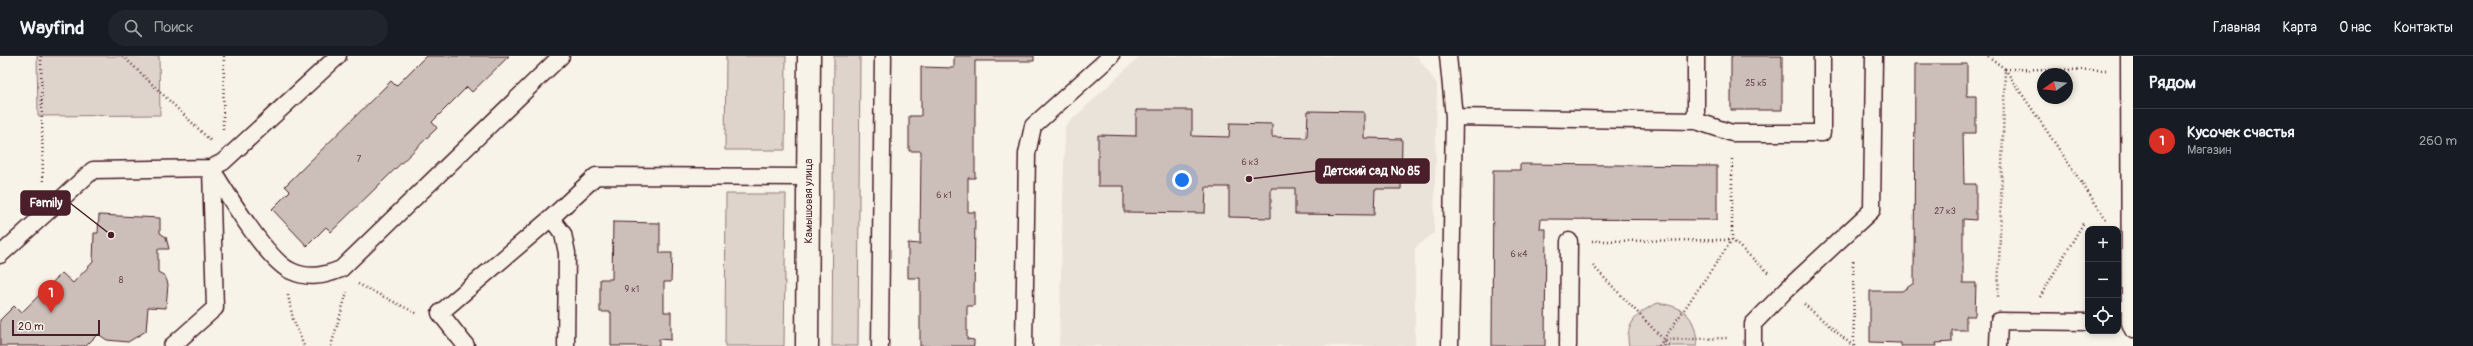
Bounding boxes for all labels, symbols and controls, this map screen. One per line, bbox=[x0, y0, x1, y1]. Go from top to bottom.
search box bbox=[108, 10, 388, 46]
text: Wayfind bbox=[20, 16, 84, 40]
icon: search bbox=[122, 17, 144, 39]
text: Поиск bbox=[154, 18, 193, 37]
text: Главная bbox=[2213, 19, 2260, 36]
text: Карта bbox=[2282, 19, 2317, 36]
text: О нас bbox=[2339, 19, 2372, 36]
text: Контакты bbox=[2394, 19, 2453, 36]
north arrow bbox=[2037, 68, 2073, 104]
text: Рядом bbox=[2149, 72, 2196, 93]
house number: 25 к5 bbox=[1745, 78, 1767, 89]
text: Кусочек счастья bbox=[2187, 123, 2295, 142]
text: 1 bbox=[2159, 133, 2165, 149]
text: 260 m bbox=[2419, 133, 2457, 149]
text: Магазин bbox=[2187, 142, 2231, 158]
house number: 7 bbox=[357, 154, 362, 165]
house number: 6 к3 bbox=[1242, 157, 1258, 168]
street label: Камышовая улица bbox=[802, 159, 815, 243]
callout: Детский сад № 85 bbox=[1316, 159, 1429, 183]
text: Детский сад № 85 bbox=[1323, 164, 1421, 179]
your location bbox=[1172, 170, 1192, 190]
house number: 6 к1 bbox=[936, 190, 952, 201]
callout: Family bbox=[21, 191, 70, 215]
text: Family bbox=[30, 196, 63, 211]
house number: 27 к3 bbox=[1934, 206, 1956, 217]
map controls bbox=[2085, 226, 2121, 334]
button: + bbox=[2085, 226, 2121, 262]
house number: 6 к4 bbox=[1510, 249, 1528, 260]
button: − bbox=[2085, 262, 2121, 298]
house number: 8 bbox=[119, 275, 124, 286]
pin: 1 bbox=[38, 280, 64, 313]
house number: 9 к1 bbox=[625, 284, 639, 295]
button: locate bbox=[2085, 298, 2121, 334]
scale bar bbox=[12, 318, 100, 337]
text: 20 m bbox=[18, 320, 44, 333]

